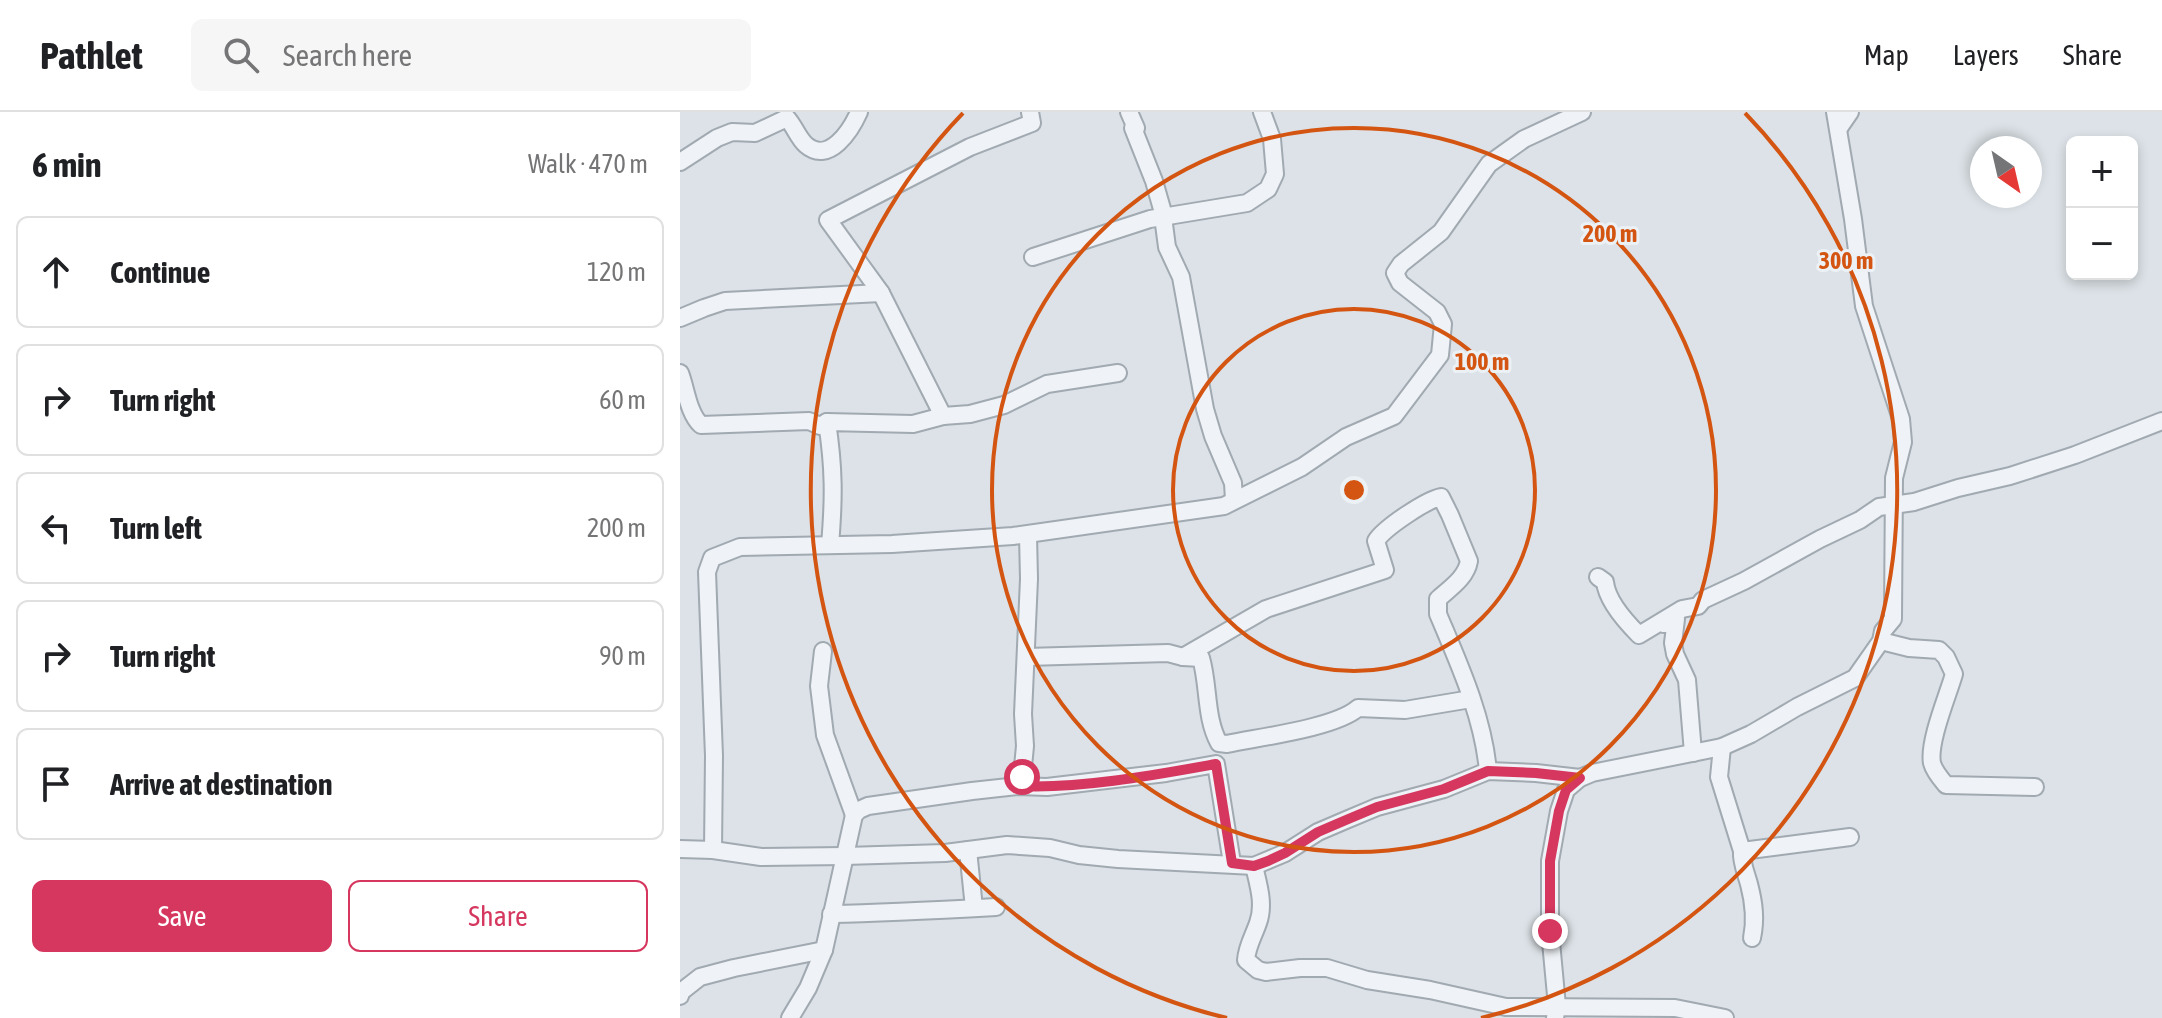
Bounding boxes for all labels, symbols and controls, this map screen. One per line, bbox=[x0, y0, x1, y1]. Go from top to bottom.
search box bbox=[191, 19, 751, 91]
icon: search bbox=[219, 33, 263, 77]
text: Pathlet bbox=[40, 34, 143, 77]
text: Search here bbox=[283, 38, 412, 72]
text: Map bbox=[1864, 39, 1909, 71]
text: Layers bbox=[1953, 39, 2019, 71]
text: Share bbox=[2063, 39, 2122, 71]
north arrow bbox=[1970, 136, 2042, 208]
map controls bbox=[2066, 136, 2138, 280]
button: + bbox=[2066, 136, 2138, 208]
text: 6 min bbox=[32, 145, 101, 184]
text: Walk · 470 m bbox=[528, 149, 648, 179]
button: − bbox=[2066, 208, 2138, 280]
text: 200 m bbox=[1583, 220, 1637, 247]
text: 300 m bbox=[1819, 247, 1873, 274]
icon: ahead bbox=[34, 250, 78, 294]
text: Continue bbox=[110, 255, 210, 289]
text: 120 m bbox=[587, 257, 646, 287]
text: 100 m bbox=[1455, 348, 1509, 375]
icon: right bbox=[34, 378, 78, 422]
text: Turn right bbox=[110, 383, 216, 417]
text: 60 m bbox=[599, 385, 646, 415]
centre of rings bbox=[1340, 476, 1368, 504]
icon: left bbox=[34, 506, 78, 550]
text: Turn left bbox=[110, 511, 202, 545]
text: 200 m bbox=[587, 513, 646, 543]
icon: right bbox=[34, 634, 78, 678]
text: Turn right bbox=[110, 639, 216, 673]
text: 90 m bbox=[599, 641, 646, 671]
route start bbox=[1004, 759, 1040, 795]
icon: arrive bbox=[34, 762, 78, 806]
text: Arrive at destination bbox=[110, 767, 332, 801]
button: Save bbox=[32, 880, 332, 952]
button: Share bbox=[348, 880, 648, 952]
route end bbox=[1532, 913, 1568, 949]

